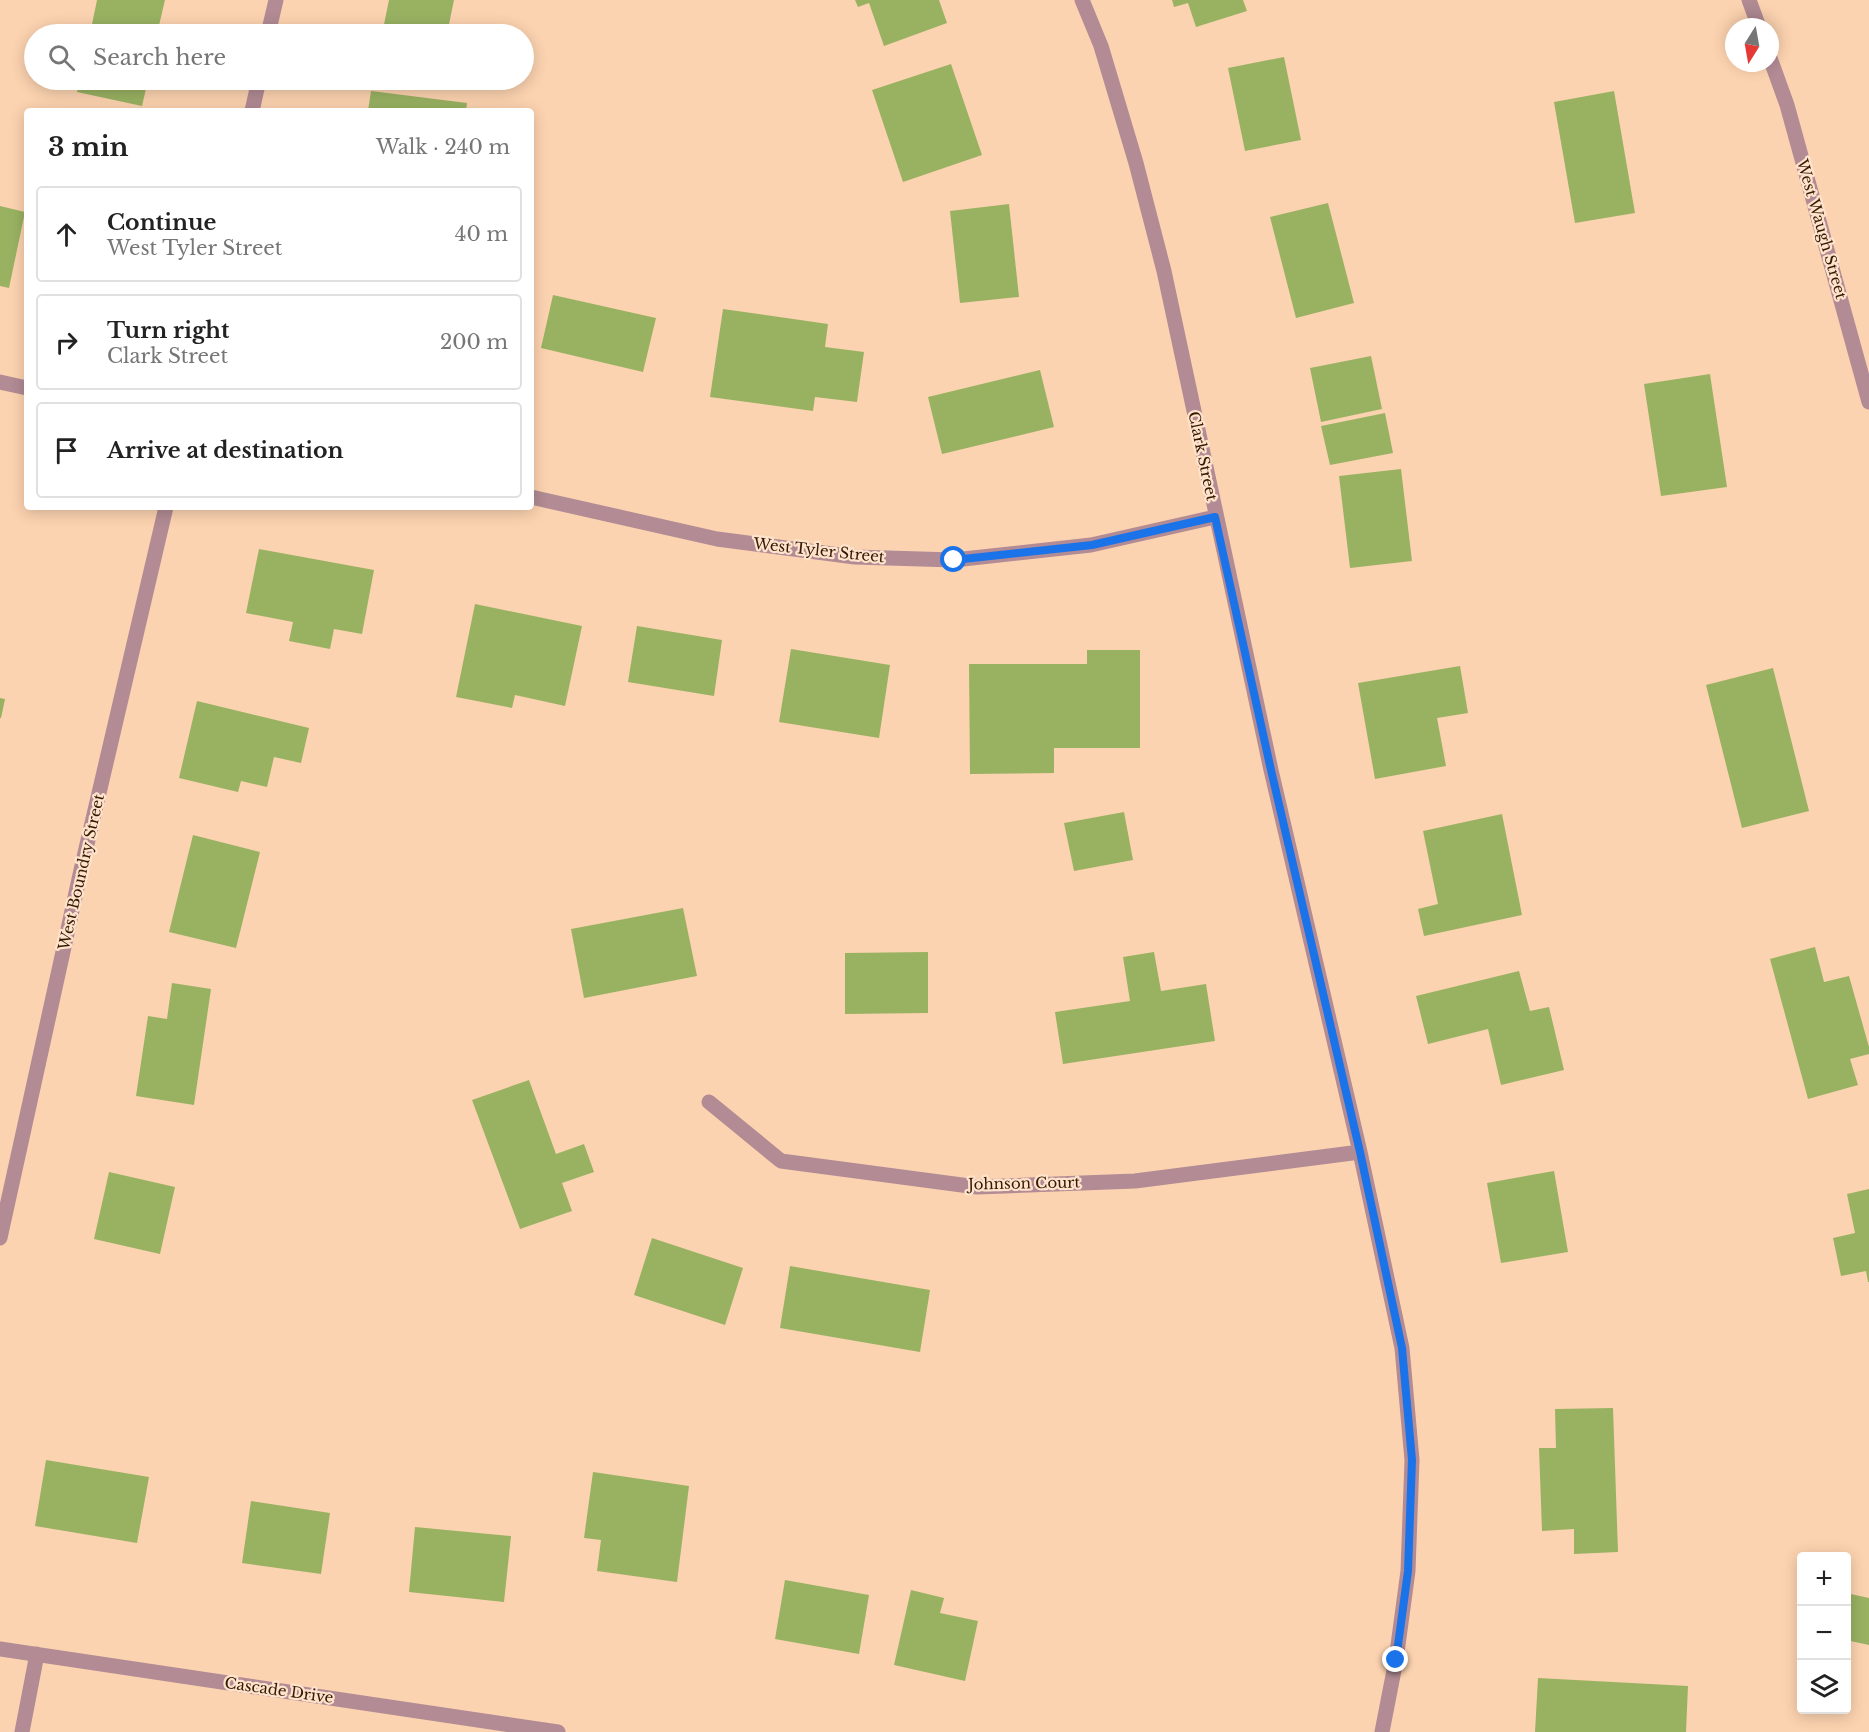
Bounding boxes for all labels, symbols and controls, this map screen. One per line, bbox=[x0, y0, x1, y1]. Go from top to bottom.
north arrow bbox=[1725, 18, 1779, 72]
search box bbox=[24, 24, 534, 90]
icon: search bbox=[45, 41, 78, 74]
text: Search here bbox=[93, 44, 226, 71]
text: 3 min bbox=[48, 131, 129, 163]
text: Walk · 240 m bbox=[376, 135, 510, 159]
street label: West Waugh Street bbox=[1793, 156, 1851, 301]
text: Continue bbox=[107, 209, 216, 236]
icon: ahead bbox=[50, 218, 83, 251]
text: 40 m bbox=[455, 222, 508, 246]
text: West Tyler Street bbox=[107, 236, 282, 260]
text: Turn right bbox=[107, 317, 229, 344]
icon: right bbox=[50, 326, 83, 359]
text: 200 m bbox=[440, 330, 508, 354]
text: Clark Street bbox=[107, 344, 228, 368]
street label: Clark Street bbox=[1184, 410, 1222, 503]
icon: arrive bbox=[50, 434, 83, 467]
text: Arrive at destination bbox=[107, 437, 344, 464]
street label: West Tyler Street bbox=[752, 534, 886, 566]
route start bbox=[940, 546, 966, 572]
street label: West Boundry Street bbox=[54, 792, 108, 953]
street label: Johnson Court bbox=[966, 1173, 1080, 1194]
map controls bbox=[1797, 1552, 1851, 1714]
button: + bbox=[1797, 1552, 1851, 1606]
button: − bbox=[1797, 1606, 1851, 1660]
route end bbox=[1382, 1646, 1408, 1672]
button: layers bbox=[1797, 1660, 1851, 1714]
street label: Cascade Drive bbox=[224, 1673, 334, 1707]

